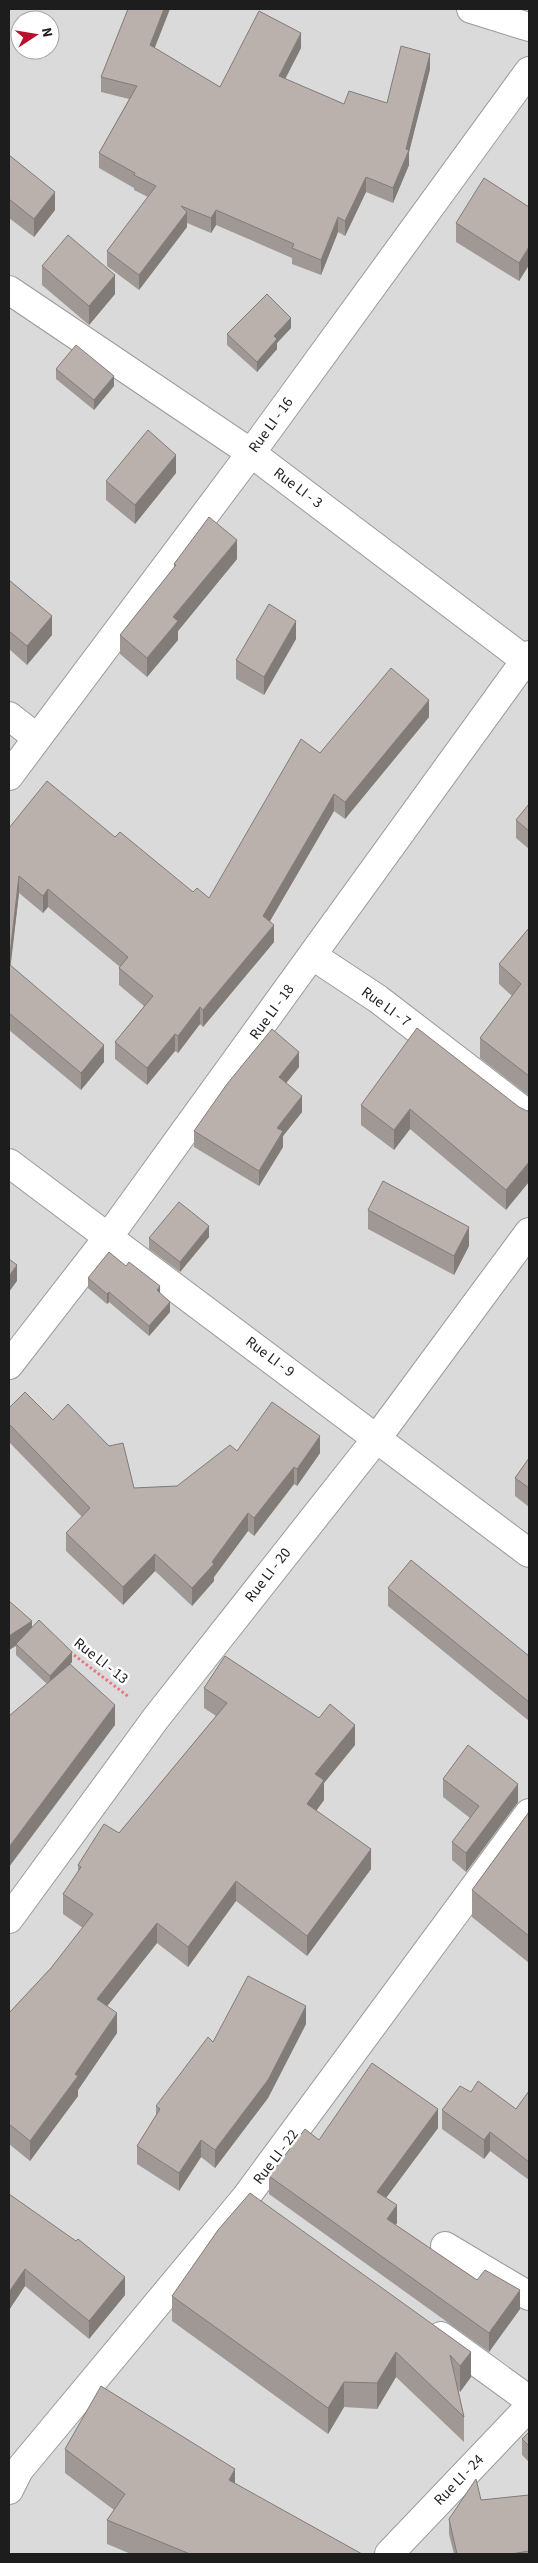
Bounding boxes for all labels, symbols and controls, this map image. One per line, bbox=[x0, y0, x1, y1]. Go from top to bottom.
north arrow bbox=[10, 10, 60, 60]
text: N bbox=[36, 26, 57, 39]
street label: Rue LI - 16 bbox=[244, 393, 298, 457]
street label: Rue LI - 3 bbox=[269, 463, 327, 513]
street label: Rue LI - 18 bbox=[245, 980, 299, 1044]
street label: Rue LI - 7 bbox=[357, 982, 415, 1032]
street label: Rue LI - 9 bbox=[241, 1332, 299, 1382]
street label: Rue LI - 20 bbox=[240, 1543, 296, 1607]
street label: Rue LI - 13 bbox=[69, 1633, 133, 1689]
street label: Rue LI - 22 bbox=[248, 2125, 304, 2189]
street label: Rue LI - 24 bbox=[429, 2449, 489, 2510]

